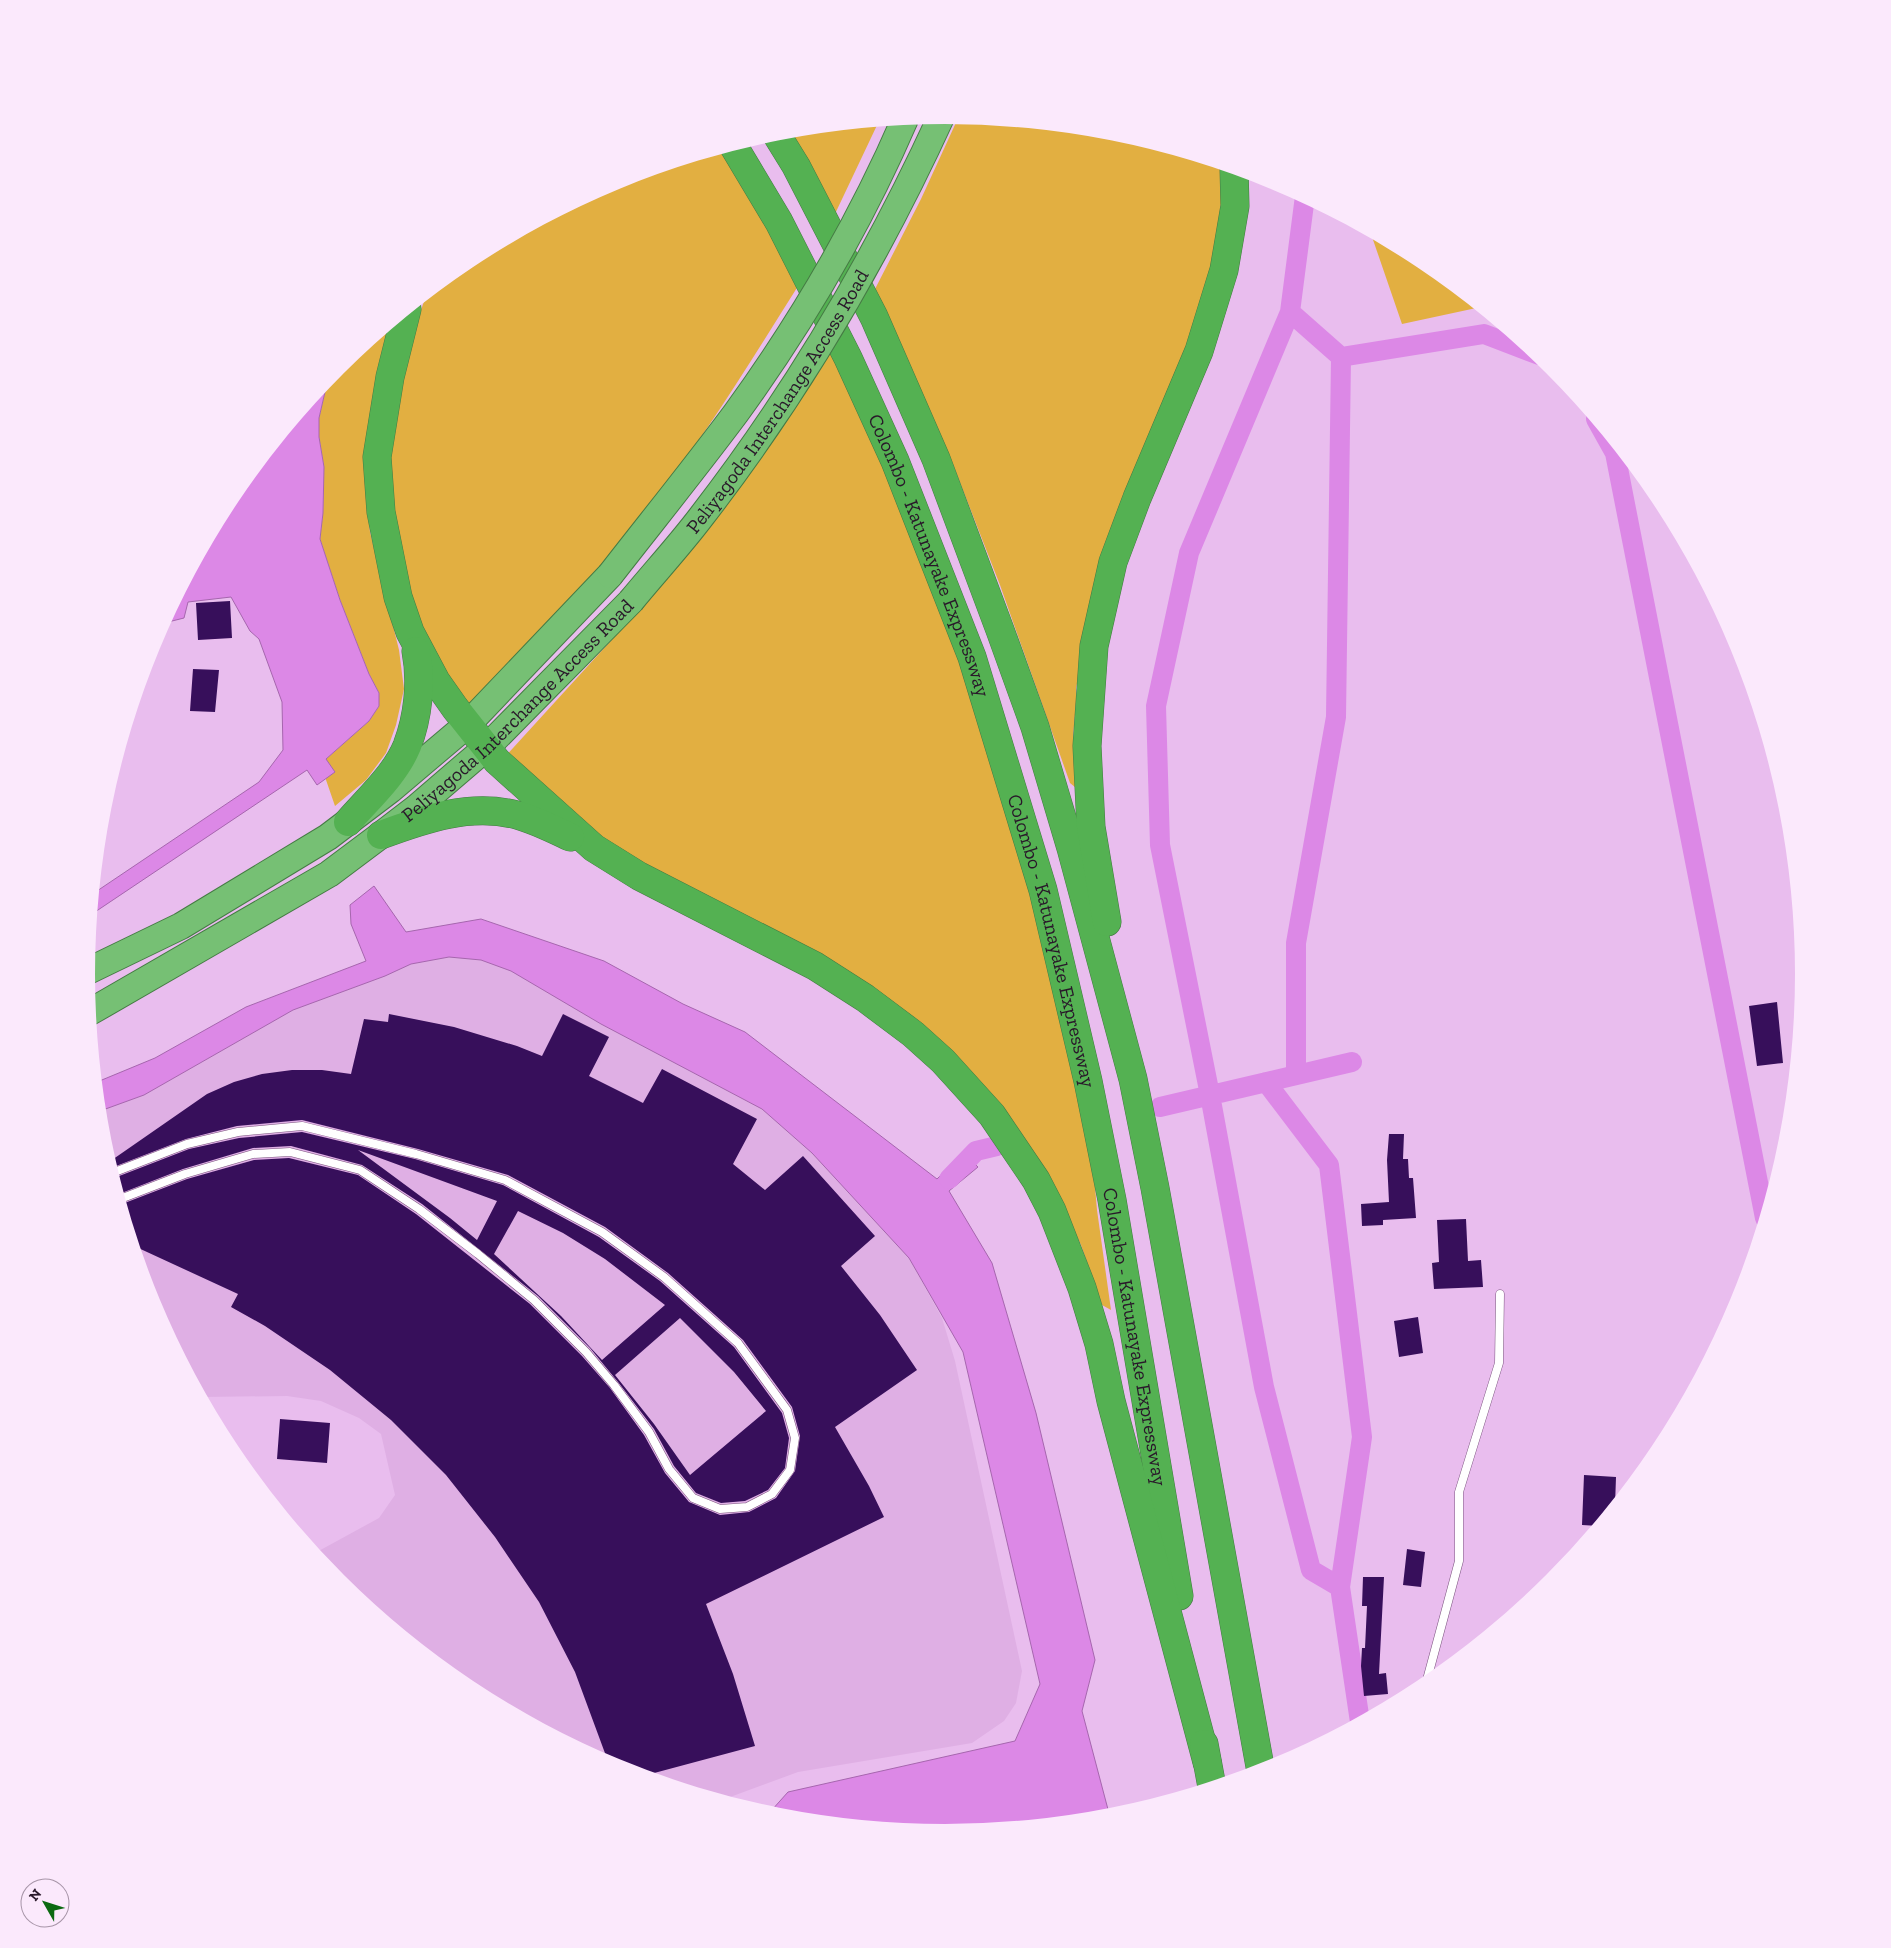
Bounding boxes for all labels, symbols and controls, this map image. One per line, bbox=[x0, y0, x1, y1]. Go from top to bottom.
street label: Peliyagoda Interchange Access Road bbox=[681, 265, 873, 538]
street label: Colombo - Katunayake Expressway bbox=[863, 410, 996, 700]
street label: Peliyagoda Interchange Access Road bbox=[397, 594, 638, 827]
street label: Colombo - Katunayake Expressway bbox=[1002, 791, 1101, 1090]
street label: Colombo - Katunayake Expressway bbox=[1098, 1186, 1172, 1489]
north arrow bbox=[20, 1878, 70, 1928]
text: N bbox=[25, 1885, 45, 1905]

